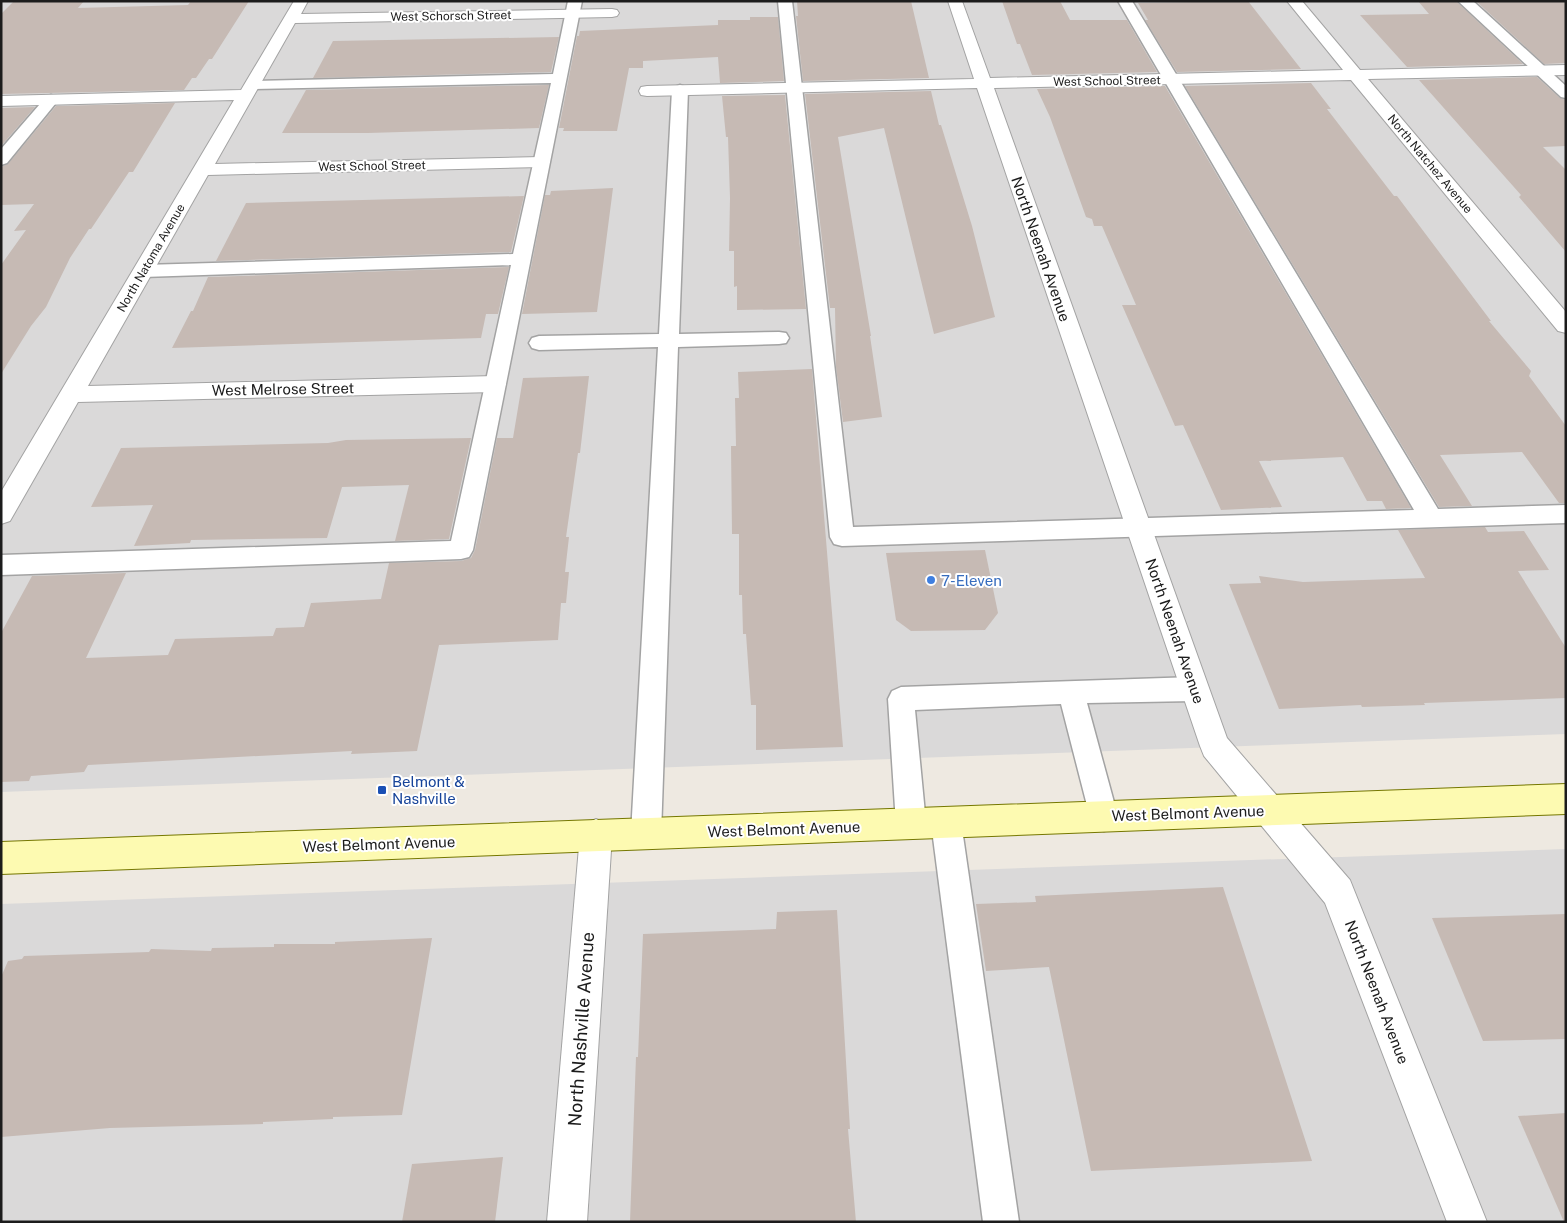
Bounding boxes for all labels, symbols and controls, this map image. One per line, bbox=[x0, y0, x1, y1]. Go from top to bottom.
street label: West Schorsch Street bbox=[390, 8, 512, 24]
street label: West School Street bbox=[1053, 73, 1161, 89]
street label: North Natchez Avenue bbox=[1385, 112, 1476, 216]
street label: West School Street bbox=[318, 158, 426, 174]
street label: North Neenah Avenue bbox=[1008, 174, 1074, 324]
street label: North Natoma Avenue bbox=[114, 201, 188, 315]
street label: West Melrose Street bbox=[211, 379, 355, 399]
street label: North Neenah Avenue bbox=[1142, 556, 1208, 706]
place label: 7-Eleven bbox=[941, 572, 1002, 589]
marker: 7-Eleven bbox=[925, 574, 937, 586]
place label: Belmont & Nashville bbox=[392, 773, 465, 807]
marker: Belmont & Nashville bbox=[376, 784, 388, 796]
street label: West Belmont Avenue bbox=[1111, 802, 1265, 824]
street label: West Belmont Avenue bbox=[707, 818, 861, 840]
street label: West Belmont Avenue bbox=[302, 833, 456, 855]
street label: North Neenah Avenue bbox=[1342, 918, 1412, 1066]
street label: North Nashville Avenue bbox=[564, 931, 598, 1127]

